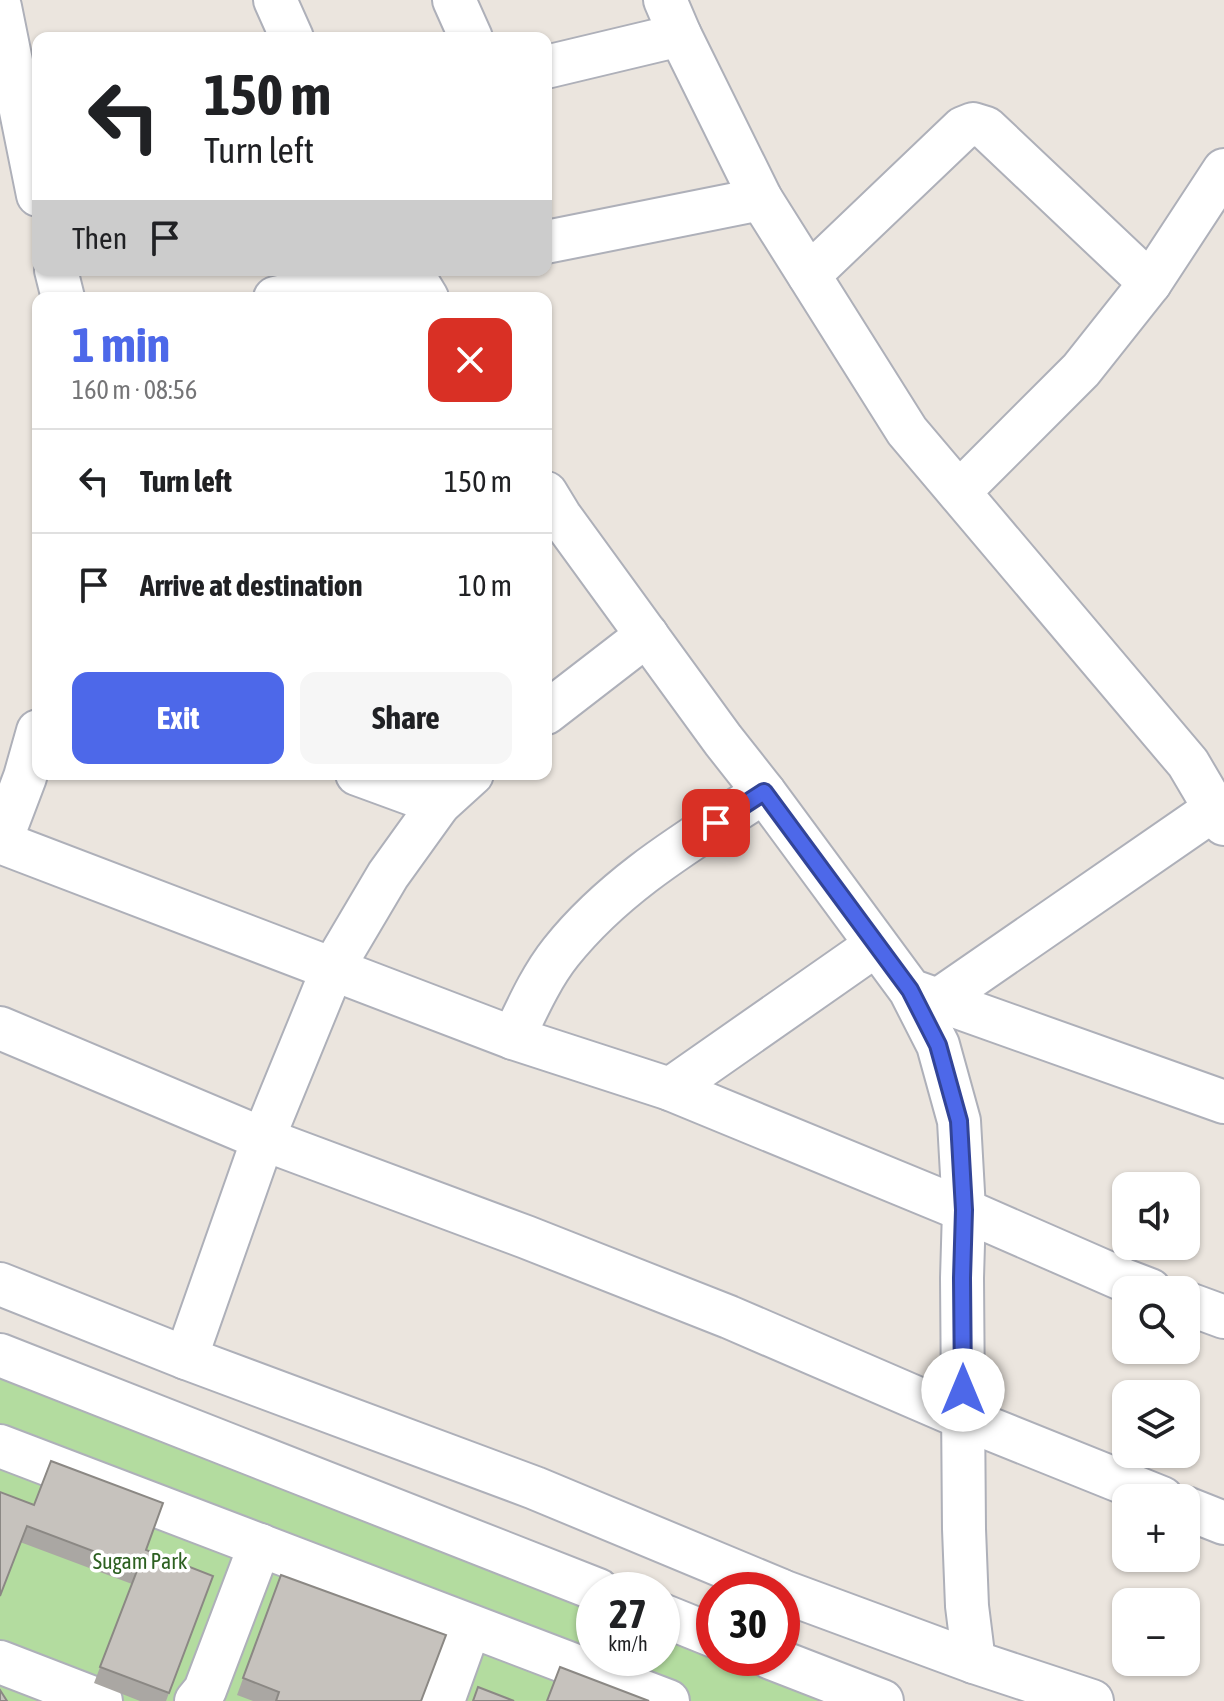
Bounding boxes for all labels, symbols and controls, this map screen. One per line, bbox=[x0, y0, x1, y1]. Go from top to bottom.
text: 150 m bbox=[204, 63, 331, 127]
icon: left bbox=[72, 64, 176, 168]
text: Turn left bbox=[204, 129, 314, 171]
icon: arrive bbox=[143, 216, 187, 260]
text: Then bbox=[72, 221, 127, 255]
text: 1 min bbox=[72, 317, 170, 372]
button: close bbox=[428, 318, 512, 402]
text: 160 m · 08:56 bbox=[72, 375, 197, 405]
icon: left bbox=[72, 459, 116, 503]
text: Turn left bbox=[140, 464, 232, 498]
text: 150 m bbox=[444, 464, 512, 498]
icon: arrive bbox=[72, 563, 116, 607]
text: Arrive at destination bbox=[140, 568, 362, 602]
text: 10 m bbox=[458, 568, 512, 602]
button: Exit bbox=[72, 672, 284, 764]
button: Share bbox=[300, 672, 512, 764]
pin bbox=[682, 789, 750, 857]
icon: arrive bbox=[694, 801, 738, 845]
map controls bbox=[1112, 1172, 1200, 1676]
button: sound bbox=[1112, 1172, 1200, 1260]
button: search bbox=[1112, 1276, 1200, 1364]
position arrow bbox=[921, 1348, 1005, 1432]
button: layers bbox=[1112, 1380, 1200, 1468]
button: + bbox=[1112, 1484, 1200, 1572]
park label: Sugam Park bbox=[93, 1548, 188, 1574]
speed limit sign: 30 bbox=[696, 1572, 800, 1676]
button: − bbox=[1112, 1588, 1200, 1676]
text: 27 bbox=[609, 1591, 647, 1636]
text: km/h bbox=[608, 1632, 648, 1655]

